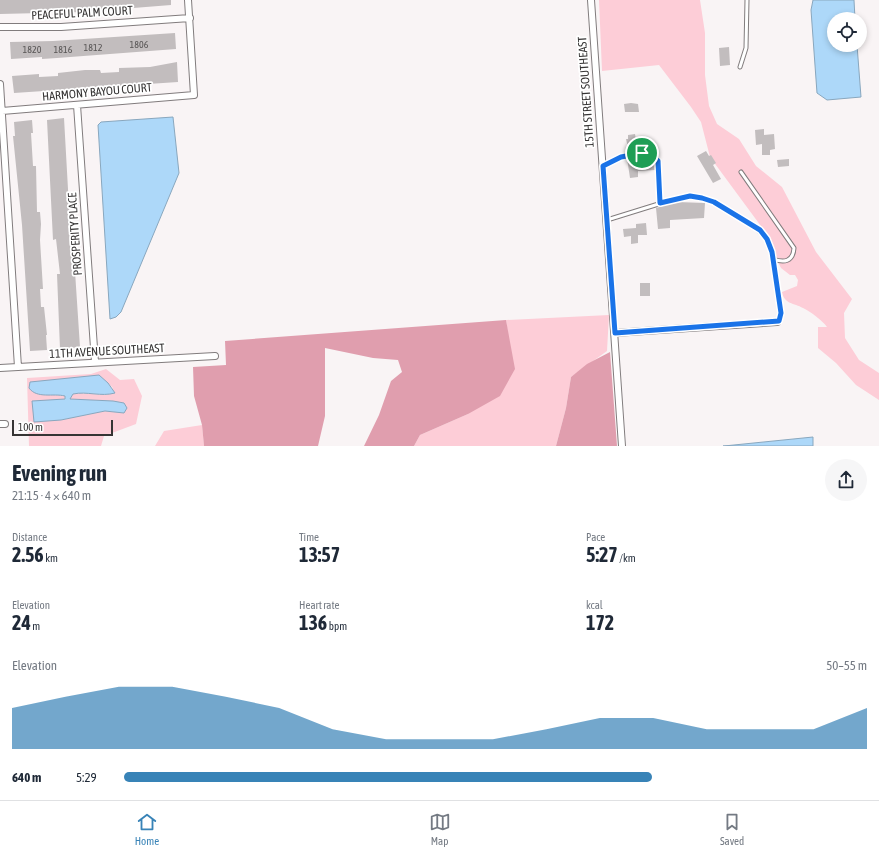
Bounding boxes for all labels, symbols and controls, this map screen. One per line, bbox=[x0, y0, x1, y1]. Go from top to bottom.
street label: PEACEFUL PALM COURT bbox=[31, 3, 134, 23]
map controls bbox=[827, 12, 867, 52]
button: locate bbox=[827, 12, 867, 52]
street label: 15TH STREET SOUTHEAST bbox=[575, 35, 597, 148]
house number: 1806 bbox=[130, 39, 149, 50]
house number: 1812 bbox=[84, 42, 103, 53]
house number: 1820 bbox=[23, 44, 42, 55]
house number: 1816 bbox=[54, 44, 73, 55]
street label: HARMONY BAYOU COURT bbox=[42, 80, 153, 104]
pin bbox=[625, 136, 659, 170]
icon: arrive bbox=[631, 142, 653, 164]
street label: PROSPERITY PLACE bbox=[65, 192, 85, 276]
street label: 11TH AVENUE SOUTHEAST bbox=[49, 341, 166, 361]
scale bar bbox=[12, 418, 113, 437]
text: 100 m bbox=[18, 421, 43, 433]
button: share bbox=[825, 459, 867, 501]
text: Evening run bbox=[12, 460, 107, 486]
text: 21:15 · 4 × 640 m bbox=[12, 488, 91, 503]
text: Distance bbox=[12, 531, 47, 543]
text: Time bbox=[299, 531, 319, 543]
text: Pace bbox=[586, 531, 605, 543]
text: 2.56 bbox=[12, 543, 44, 566]
text: 13:57 bbox=[299, 543, 340, 566]
text: 5:27 bbox=[586, 543, 618, 566]
text: km bbox=[44, 552, 58, 564]
text: /km bbox=[618, 552, 636, 564]
text: Elevation bbox=[12, 599, 50, 611]
text: Heart rate bbox=[299, 599, 340, 611]
text: kcal bbox=[586, 599, 603, 611]
text: 24 bbox=[12, 611, 31, 634]
text: 136 bbox=[299, 611, 327, 634]
text: 172 bbox=[586, 611, 614, 634]
text: m bbox=[31, 620, 40, 632]
text: bpm bbox=[327, 620, 347, 632]
text: Elevation bbox=[12, 658, 57, 673]
text: 50–55 m bbox=[826, 658, 867, 673]
text: 640 m bbox=[12, 770, 41, 785]
text: 5:29 bbox=[76, 770, 97, 785]
tab: Home bbox=[135, 811, 159, 847]
tab: Map bbox=[429, 811, 451, 847]
tab: Saved bbox=[720, 811, 744, 847]

